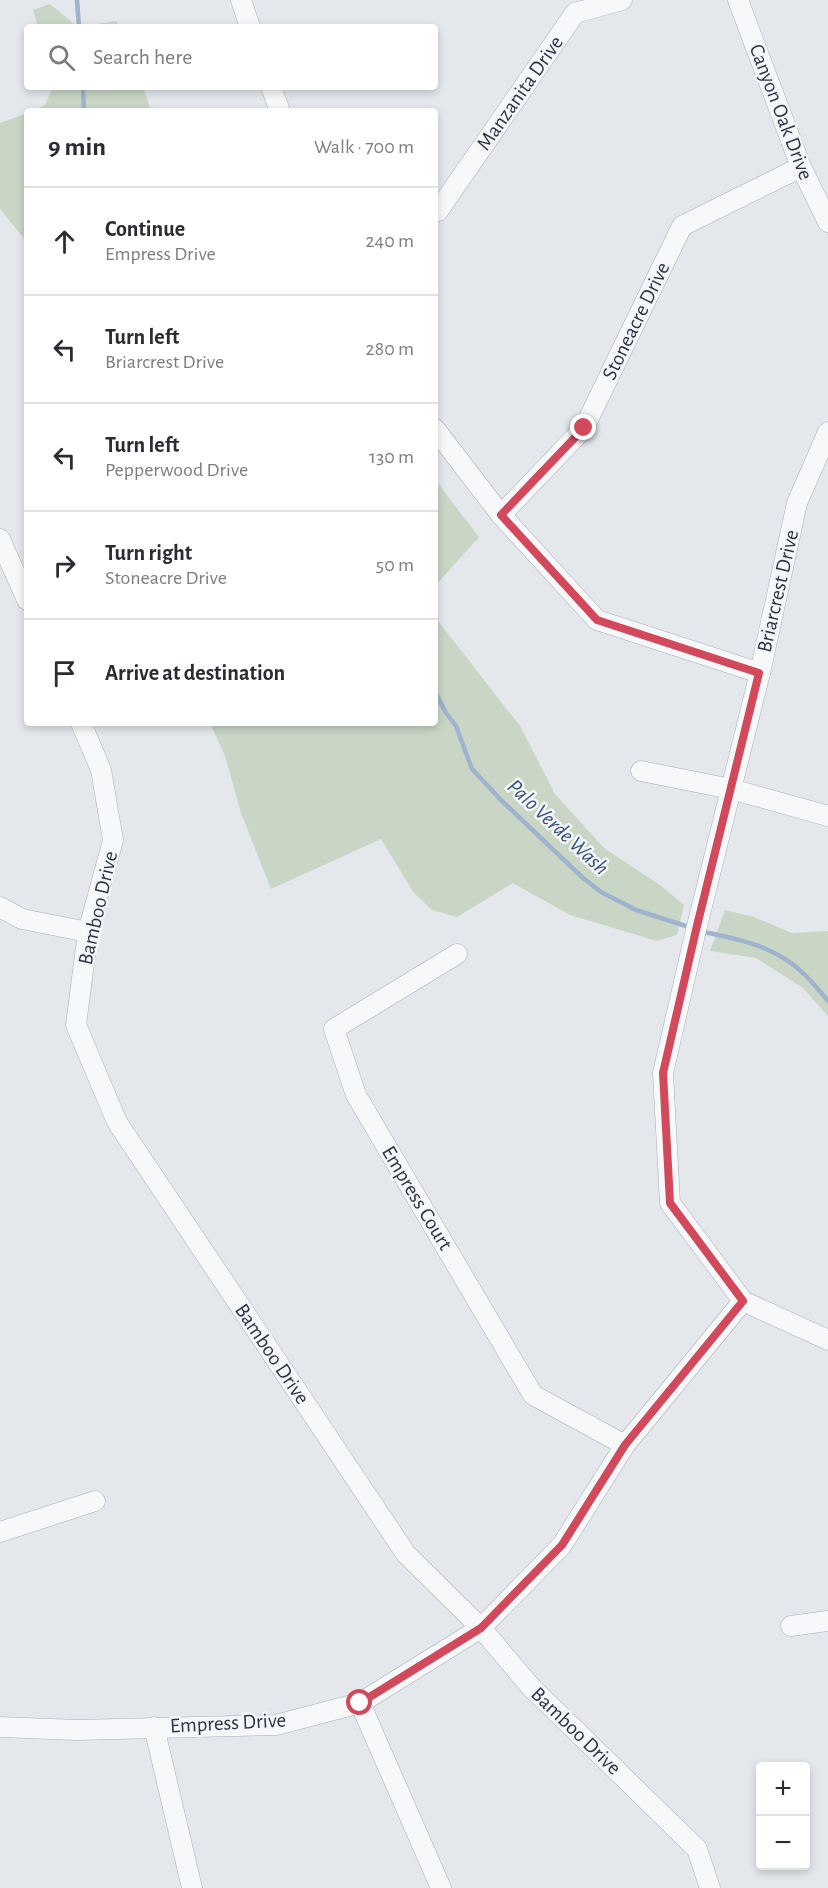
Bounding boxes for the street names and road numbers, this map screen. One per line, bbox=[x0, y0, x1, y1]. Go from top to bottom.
street label: Manzanita Drive bbox=[473, 32, 567, 154]
street label: Canyon Oak Drive bbox=[745, 41, 817, 183]
street label: Stoneacre Drive bbox=[598, 259, 674, 383]
street label: Briarcrest Drive bbox=[754, 528, 802, 654]
street label: Bamboo Drive bbox=[75, 849, 121, 967]
street label: Empress Court bbox=[378, 1142, 456, 1254]
street label: Bamboo Drive bbox=[231, 1300, 313, 1408]
street label: Bamboo Drive bbox=[527, 1683, 625, 1779]
street label: Empress Drive bbox=[169, 1709, 287, 1737]

